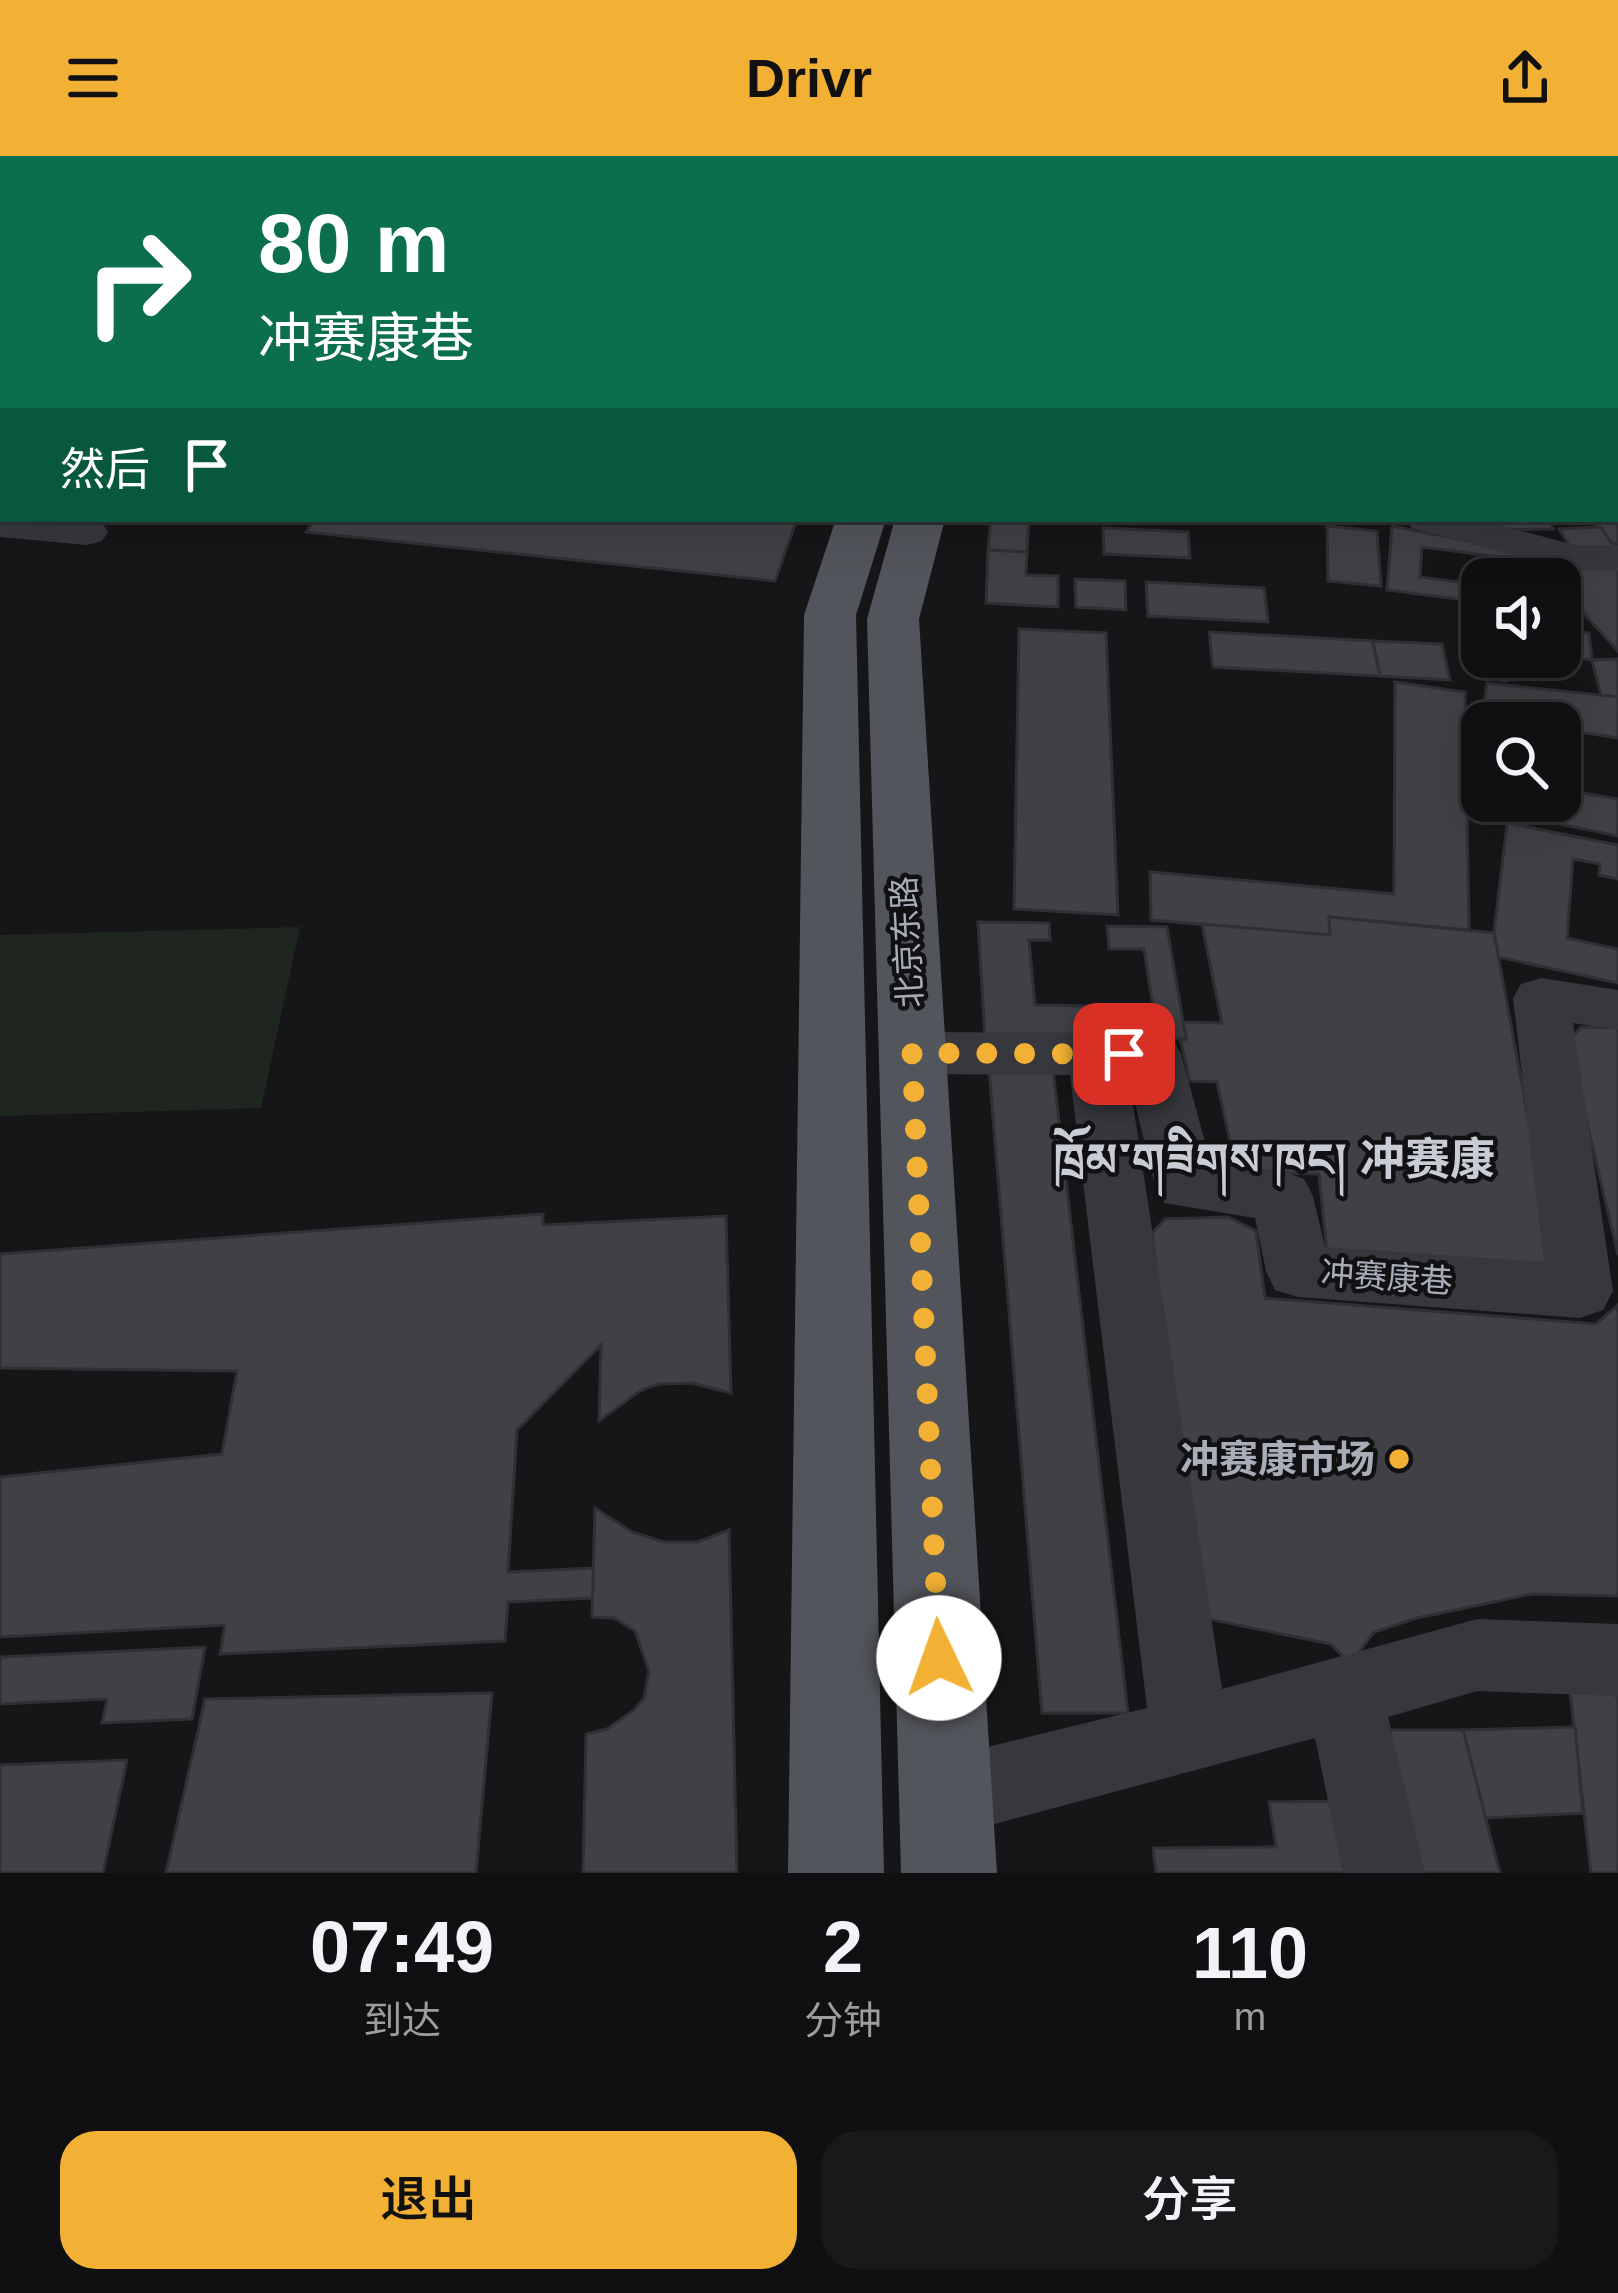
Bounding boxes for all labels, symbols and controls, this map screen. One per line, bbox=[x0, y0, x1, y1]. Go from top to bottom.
icon: menu bbox=[60, 45, 126, 111]
icon: share bbox=[1492, 45, 1558, 111]
text: Drivr bbox=[746, 48, 872, 108]
text: 80 m bbox=[258, 196, 449, 290]
icon: right bbox=[60, 204, 216, 360]
text: 冲赛康巷 bbox=[258, 308, 474, 368]
icon: arrive bbox=[174, 432, 240, 498]
text: 然后 bbox=[60, 444, 150, 495]
map controls bbox=[1461, 558, 1581, 822]
button: sound bbox=[1461, 558, 1581, 678]
button: search bbox=[1461, 702, 1581, 822]
street label: 北京东路 bbox=[885, 875, 929, 1009]
pin bbox=[1073, 1003, 1175, 1105]
icon: arrive bbox=[1091, 1021, 1157, 1087]
district label: ཁྲོམ་གཟིགས་ཁང། 冲赛康 bbox=[1053, 1124, 1495, 1197]
street label: 冲赛康巷 bbox=[1320, 1254, 1454, 1300]
place label: 冲赛康市场 bbox=[1180, 1438, 1375, 1481]
marker: 冲赛康市场 bbox=[1386, 1446, 1412, 1472]
position arrow bbox=[876, 1595, 1002, 1721]
text: 07:49 bbox=[310, 1907, 494, 1987]
text: 2 bbox=[823, 1907, 863, 1987]
text: 110 bbox=[1192, 1913, 1308, 1993]
text: m bbox=[1234, 1995, 1266, 2038]
text: 到达 bbox=[363, 1999, 441, 2042]
text: 分钟 bbox=[804, 1999, 882, 2042]
button: 退出 bbox=[60, 2131, 797, 2269]
button: 分享 bbox=[821, 2131, 1558, 2269]

